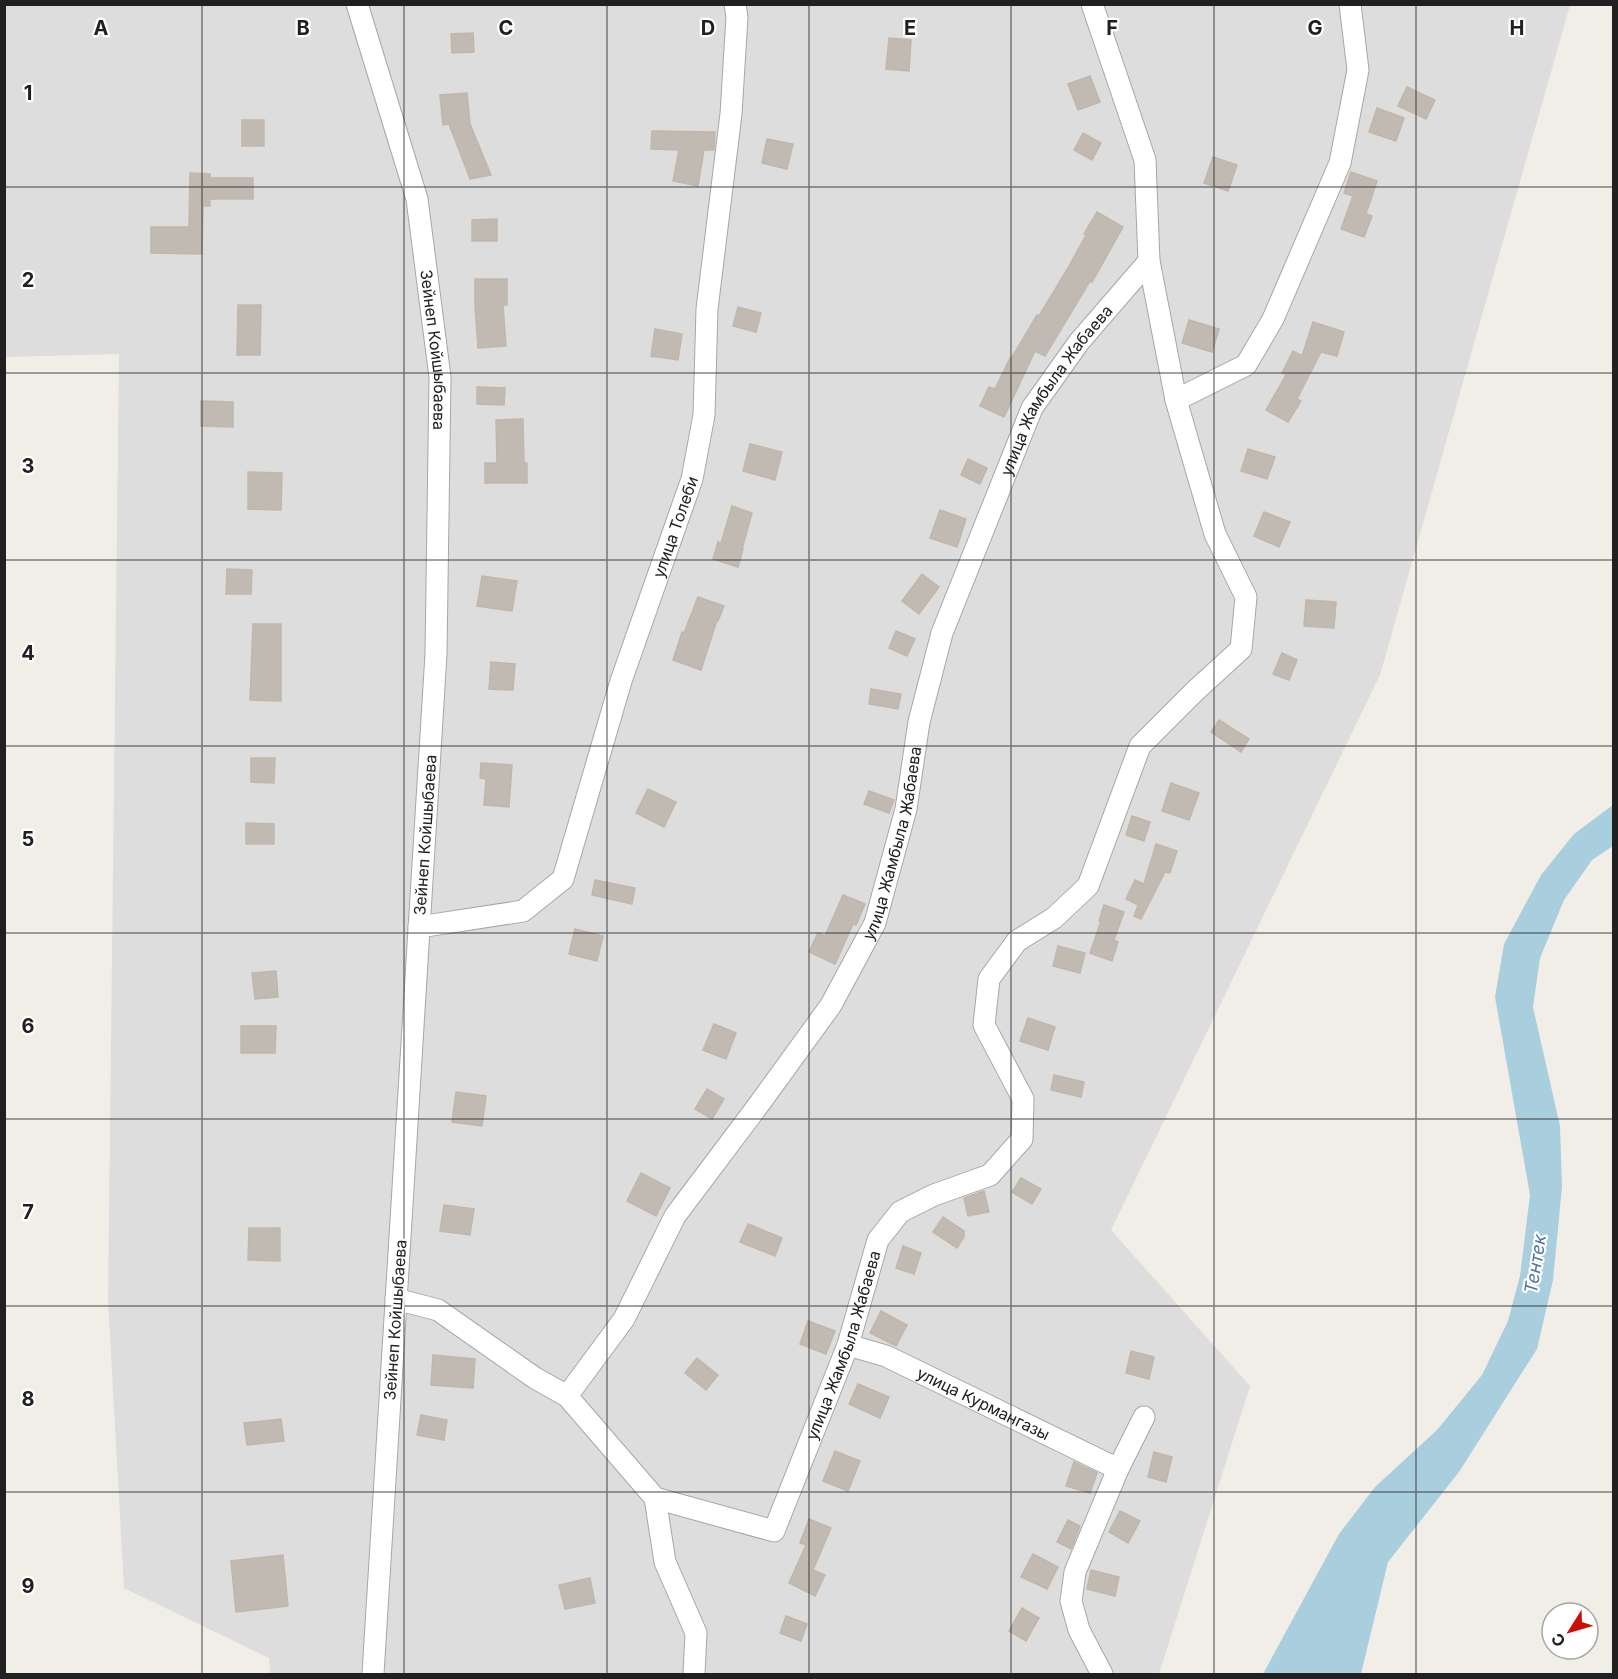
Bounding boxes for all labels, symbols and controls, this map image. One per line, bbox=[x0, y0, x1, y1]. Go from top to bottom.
text: A bbox=[94, 16, 109, 40]
text: B bbox=[296, 16, 310, 40]
text: C bbox=[499, 16, 513, 40]
text: D bbox=[701, 16, 715, 40]
text: E bbox=[904, 16, 916, 40]
text: F bbox=[1106, 16, 1118, 40]
text: G bbox=[1307, 16, 1323, 40]
text: H bbox=[1510, 16, 1524, 40]
text: 1 bbox=[24, 81, 32, 105]
text: 2 bbox=[22, 268, 34, 292]
street label: Зейнеп Койшыбаева bbox=[416, 268, 450, 430]
street label: улица Жамбыла Жабаева bbox=[996, 301, 1117, 479]
text: 3 bbox=[22, 454, 34, 478]
street label: улица Толеби bbox=[648, 474, 702, 580]
text: 4 bbox=[21, 641, 35, 665]
street label: улица Жамбыла Жабаева bbox=[858, 745, 925, 943]
street label: Зейнеп Койшыбаева bbox=[409, 754, 441, 916]
text: 5 bbox=[22, 827, 34, 851]
text: 6 bbox=[22, 1014, 35, 1038]
text: 7 bbox=[22, 1200, 34, 1224]
water label: Тентек bbox=[1520, 1232, 1550, 1295]
street label: Зейнеп Койшыбаева bbox=[379, 1239, 411, 1401]
street label: улица Жамбыла Жабаева bbox=[801, 1248, 884, 1443]
street label: улица Курмангазы bbox=[914, 1363, 1053, 1444]
text: 8 bbox=[21, 1387, 35, 1411]
text: 9 bbox=[22, 1574, 35, 1598]
north arrow bbox=[1540, 1601, 1600, 1661]
text: С bbox=[1546, 1629, 1570, 1651]

